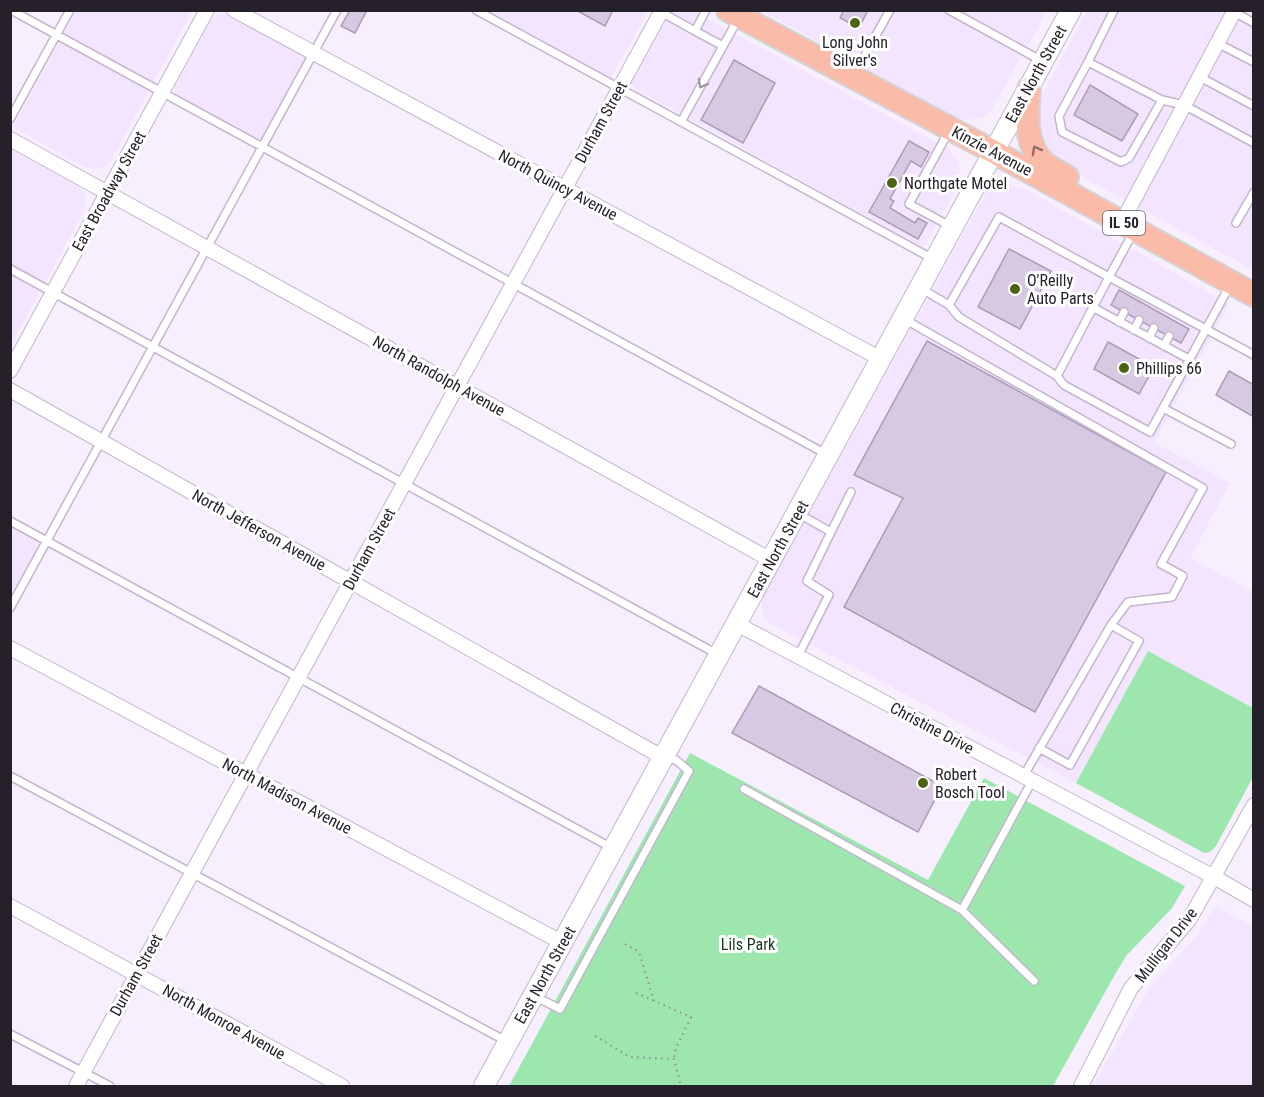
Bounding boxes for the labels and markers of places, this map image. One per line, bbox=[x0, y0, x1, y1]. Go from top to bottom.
marker: Long John Silver's bbox=[848, 16, 862, 30]
place label: Long John Silver's bbox=[822, 33, 888, 70]
place label: Northgate Motel bbox=[904, 174, 1007, 193]
marker: Northgate Motel bbox=[885, 176, 899, 190]
place label: O'Reilly Auto Parts bbox=[1027, 271, 1094, 308]
marker: O'Reilly Auto Parts bbox=[1008, 282, 1022, 296]
place label: Phillips 66 bbox=[1136, 359, 1202, 378]
marker: Phillips 66 bbox=[1117, 361, 1131, 375]
place label: Robert Bosch Tool bbox=[935, 765, 1005, 802]
marker: Robert Bosch Tool bbox=[916, 776, 930, 790]

